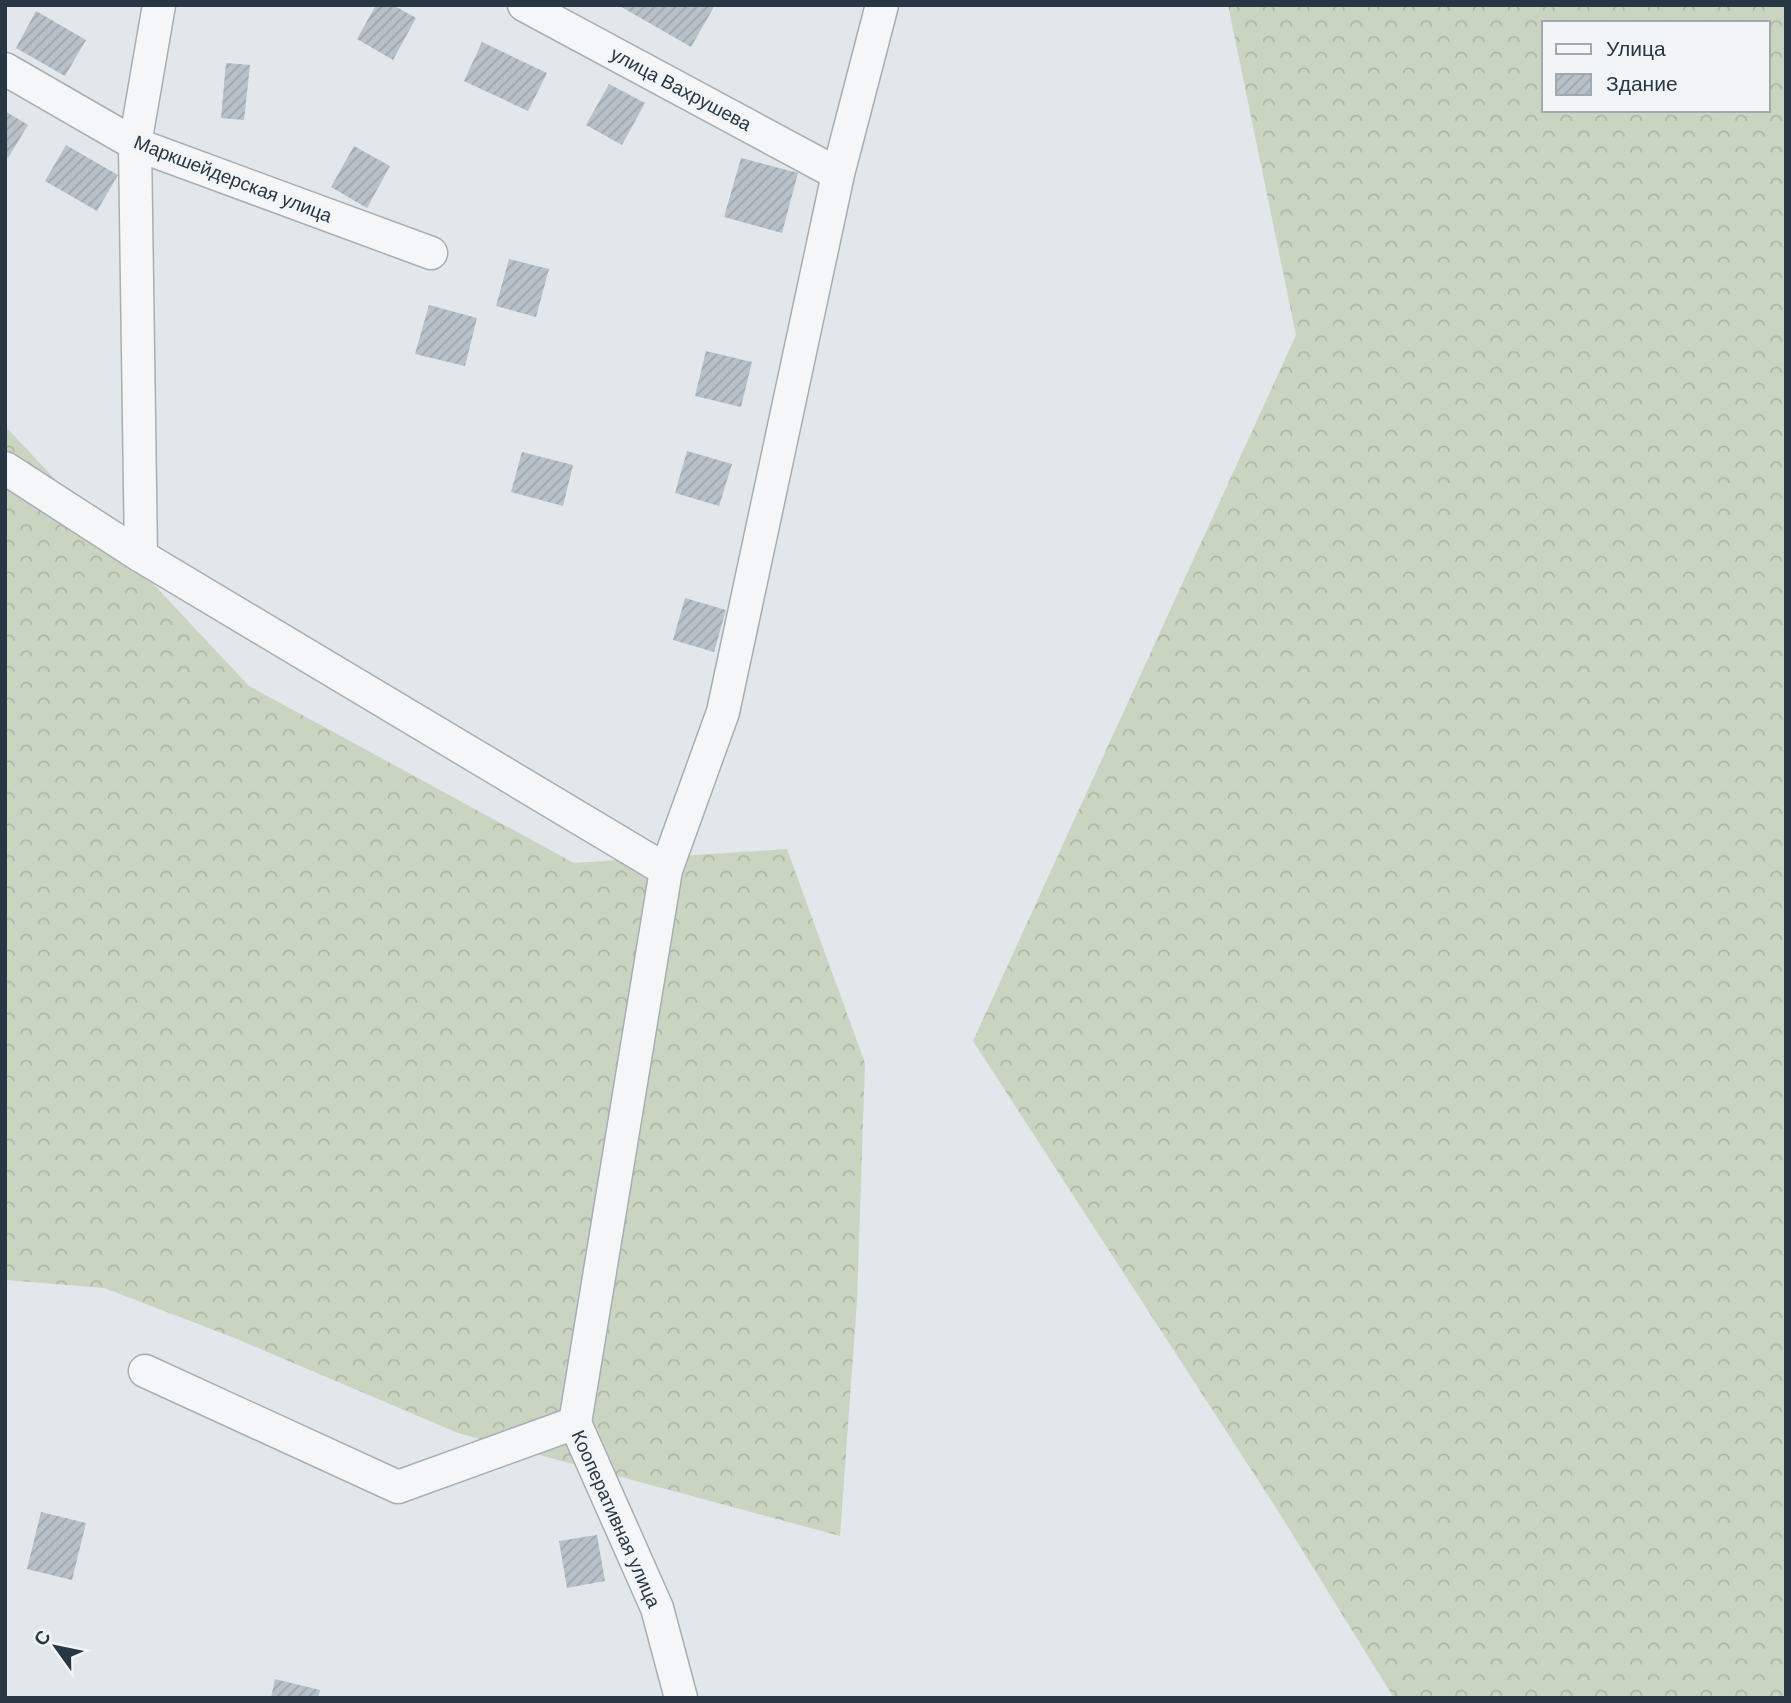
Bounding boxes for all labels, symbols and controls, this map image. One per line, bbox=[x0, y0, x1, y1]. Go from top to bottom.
legend bbox=[1542, 21, 1770, 112]
text: Улица bbox=[1606, 35, 1666, 63]
street label: улица Вахрушева bbox=[606, 41, 756, 137]
text: Здание bbox=[1606, 70, 1678, 98]
street label: Маркшейдерская улица bbox=[130, 130, 336, 229]
street label: Кооперативная улица bbox=[566, 1426, 667, 1612]
north arrow bbox=[21, 1612, 91, 1682]
text: С bbox=[28, 1625, 57, 1651]

